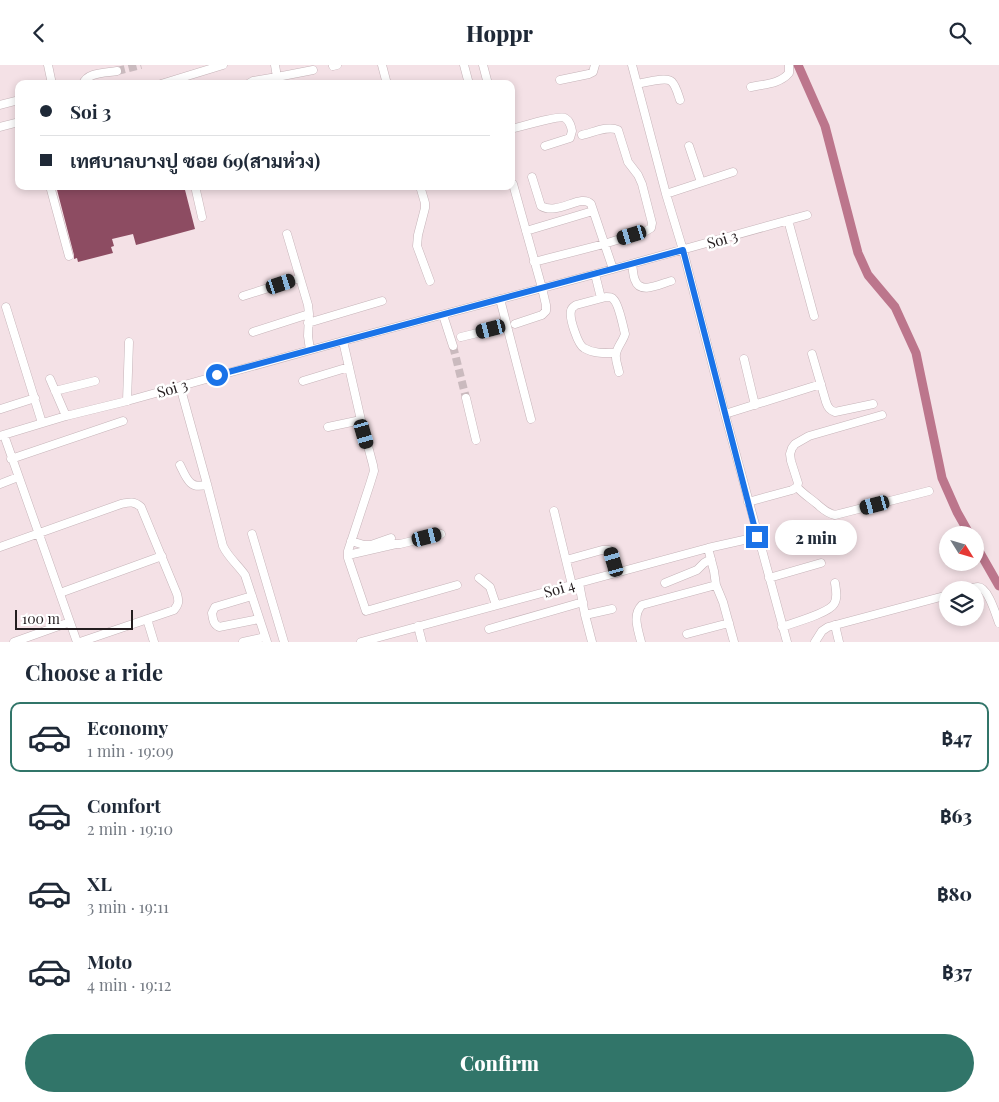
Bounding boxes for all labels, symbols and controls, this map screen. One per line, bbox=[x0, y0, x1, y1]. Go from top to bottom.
text: Hoppr bbox=[466, 18, 533, 48]
icon: back bbox=[25, 19, 53, 47]
icon: search bbox=[946, 19, 974, 47]
text: Soi 3 bbox=[70, 98, 111, 124]
text: เทศบาลบางปู ซอย 69(สามห่วง) bbox=[70, 147, 320, 173]
car bbox=[615, 223, 648, 247]
street label: Soi 3 bbox=[704, 225, 740, 253]
car bbox=[264, 272, 297, 296]
car bbox=[474, 318, 507, 340]
route start bbox=[206, 364, 228, 386]
street label: Soi 3 bbox=[154, 374, 190, 402]
car bbox=[352, 418, 375, 450]
car bbox=[858, 494, 891, 516]
callout: 2 min bbox=[774, 519, 857, 555]
car bbox=[410, 526, 443, 548]
route end bbox=[746, 526, 768, 548]
north arrow bbox=[939, 526, 984, 571]
map controls bbox=[939, 526, 984, 626]
text: 2 min bbox=[795, 527, 837, 548]
car bbox=[602, 546, 625, 578]
street label: Soi 4 bbox=[541, 574, 577, 602]
button: layers bbox=[939, 581, 984, 626]
scale bar bbox=[15, 607, 132, 630]
text: 100 m bbox=[22, 609, 60, 628]
text: Choose a ride bbox=[25, 657, 163, 687]
text: Economy bbox=[87, 714, 168, 740]
icon: car bbox=[27, 715, 72, 760]
text: ฿47 bbox=[941, 724, 972, 750]
text: 1 min · 19:09 bbox=[87, 740, 174, 761]
text: Comfort bbox=[87, 792, 161, 818]
icon: car bbox=[27, 793, 72, 838]
text: ฿63 bbox=[940, 802, 972, 828]
text: 2 min · 19:10 bbox=[87, 818, 173, 839]
text: XL bbox=[87, 870, 112, 896]
icon: car bbox=[27, 871, 72, 916]
text: ฿80 bbox=[937, 880, 972, 906]
text: 3 min · 19:11 bbox=[87, 896, 169, 917]
text: Moto bbox=[87, 948, 132, 974]
icon: car bbox=[27, 949, 72, 994]
text: ฿37 bbox=[942, 958, 972, 984]
text: 4 min · 19:12 bbox=[87, 974, 171, 995]
button: Confirm bbox=[25, 1034, 974, 1092]

